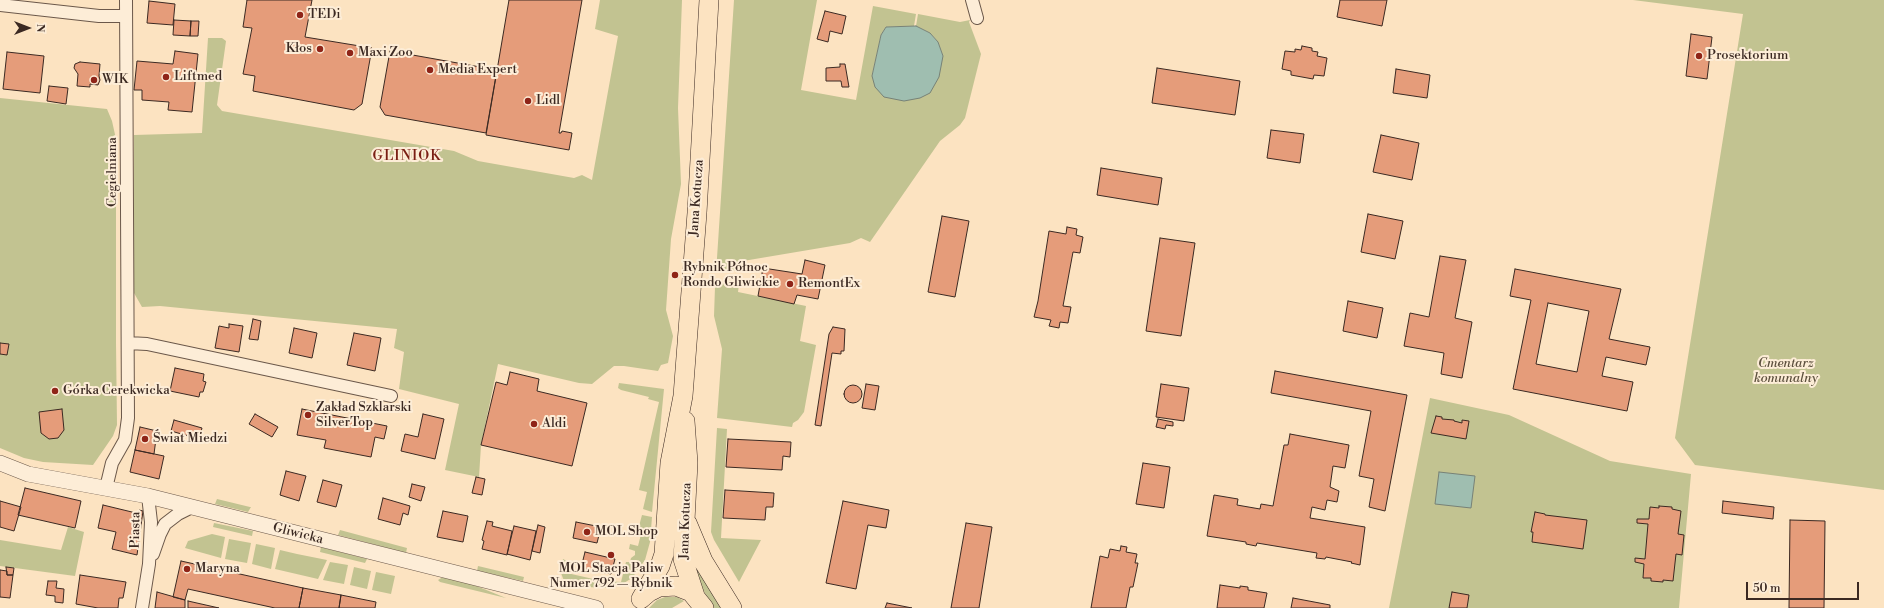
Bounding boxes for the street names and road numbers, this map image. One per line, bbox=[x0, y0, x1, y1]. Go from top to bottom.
street label: Cegielniana bbox=[105, 137, 121, 207]
street label: Jana Kotucza bbox=[687, 159, 707, 237]
street label: Jana Kotucza bbox=[677, 482, 695, 560]
street label: Piasta bbox=[128, 511, 144, 549]
street label: Gliwicka bbox=[271, 520, 325, 548]

